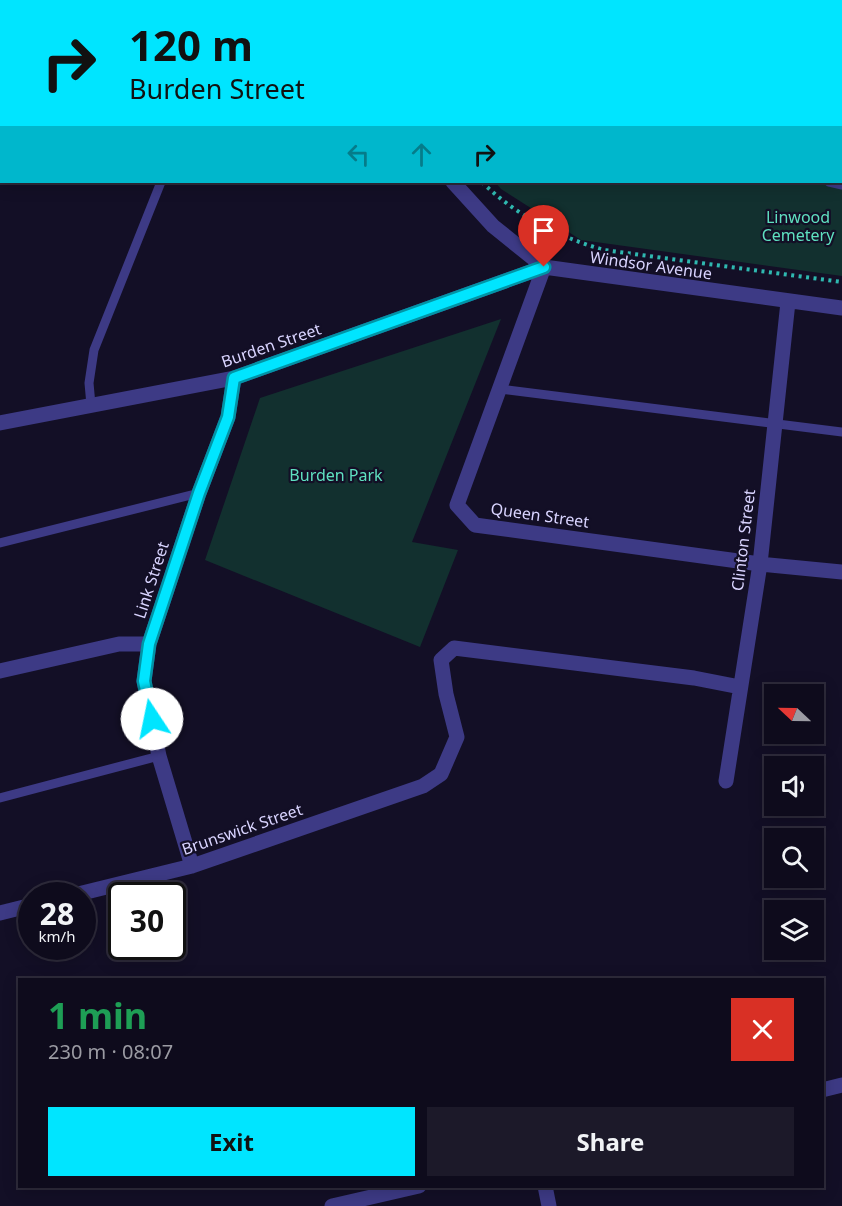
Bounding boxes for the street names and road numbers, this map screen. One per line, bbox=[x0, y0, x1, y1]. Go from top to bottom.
street label: Windsor Avenue bbox=[589, 246, 713, 284]
street label: Burden Street bbox=[218, 318, 324, 372]
street label: Clinton Street bbox=[726, 488, 760, 592]
street label: Queen Street bbox=[489, 497, 591, 533]
street label: Link Street bbox=[128, 538, 174, 621]
street label: Brunswick Street bbox=[179, 798, 305, 860]

